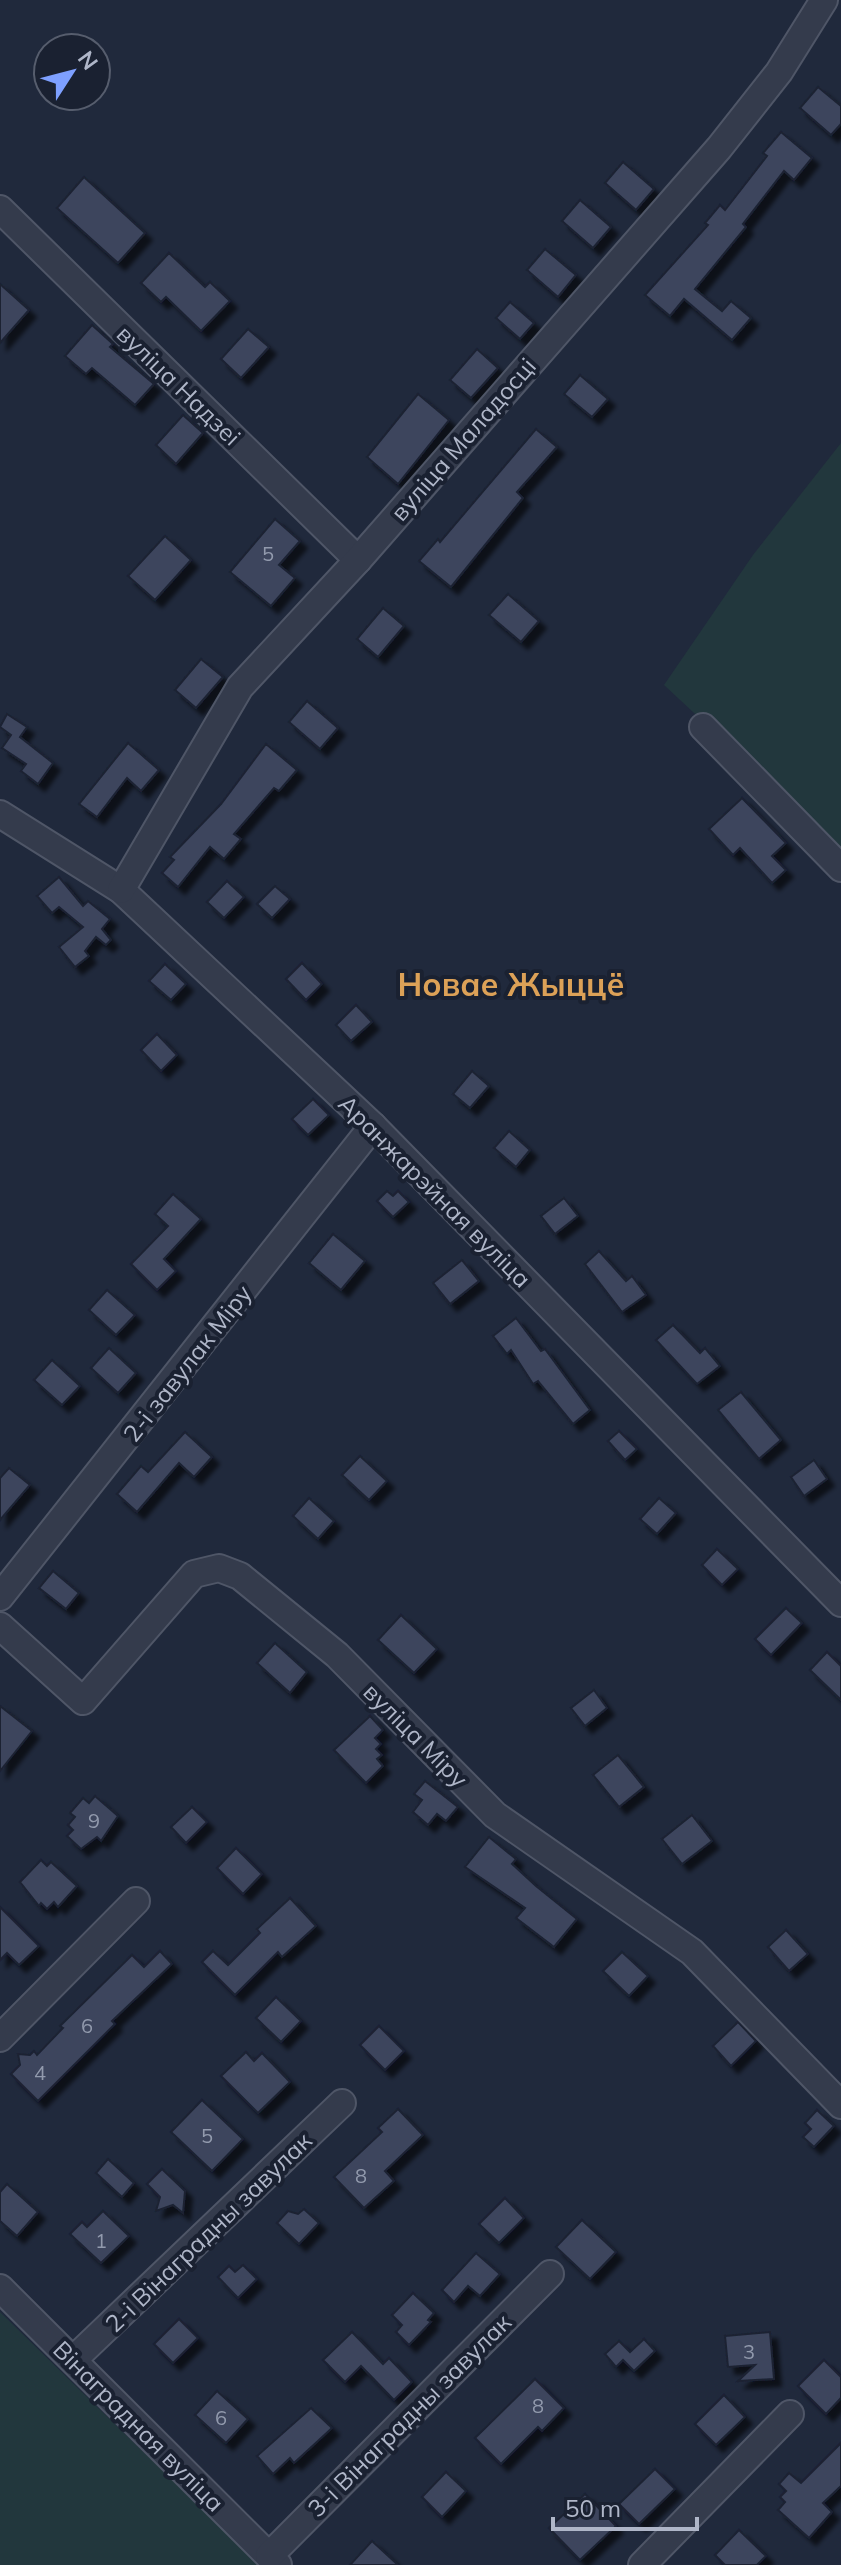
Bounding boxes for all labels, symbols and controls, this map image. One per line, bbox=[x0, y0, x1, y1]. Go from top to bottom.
north arrow bbox=[32, 32, 112, 112]
text: N bbox=[72, 45, 104, 75]
street label: вуліца Надзеі bbox=[111, 319, 247, 451]
street label: вуліца Маладосці bbox=[384, 351, 542, 527]
house number: 5 bbox=[262, 541, 274, 566]
district label: Новае Жыццё bbox=[398, 964, 624, 1004]
street label: Аранжарэйная вуліца bbox=[332, 1088, 538, 1294]
street label: 2-і завулак Міру bbox=[116, 1278, 258, 1448]
street label: вуліца Міру bbox=[358, 1677, 474, 1793]
house number: 9 bbox=[88, 1808, 100, 1833]
house number: 6 bbox=[81, 2013, 93, 2038]
house number: 4 bbox=[34, 2060, 46, 2085]
house number: 5 bbox=[201, 2123, 213, 2148]
street label: 2-і Вінаградны завулак bbox=[99, 2126, 317, 2338]
house number: 8 bbox=[355, 2163, 367, 2188]
house number: 1 bbox=[95, 2228, 107, 2253]
street label: 3-і Вінаградны завулак bbox=[301, 2307, 517, 2523]
street label: Вінаградная вуліца bbox=[47, 2334, 231, 2518]
house number: 3 bbox=[743, 2339, 755, 2364]
house number: 8 bbox=[532, 2393, 544, 2418]
house number: 6 bbox=[215, 2405, 227, 2430]
scale bar bbox=[553, 2481, 697, 2531]
text: 50 m bbox=[565, 2493, 621, 2523]

